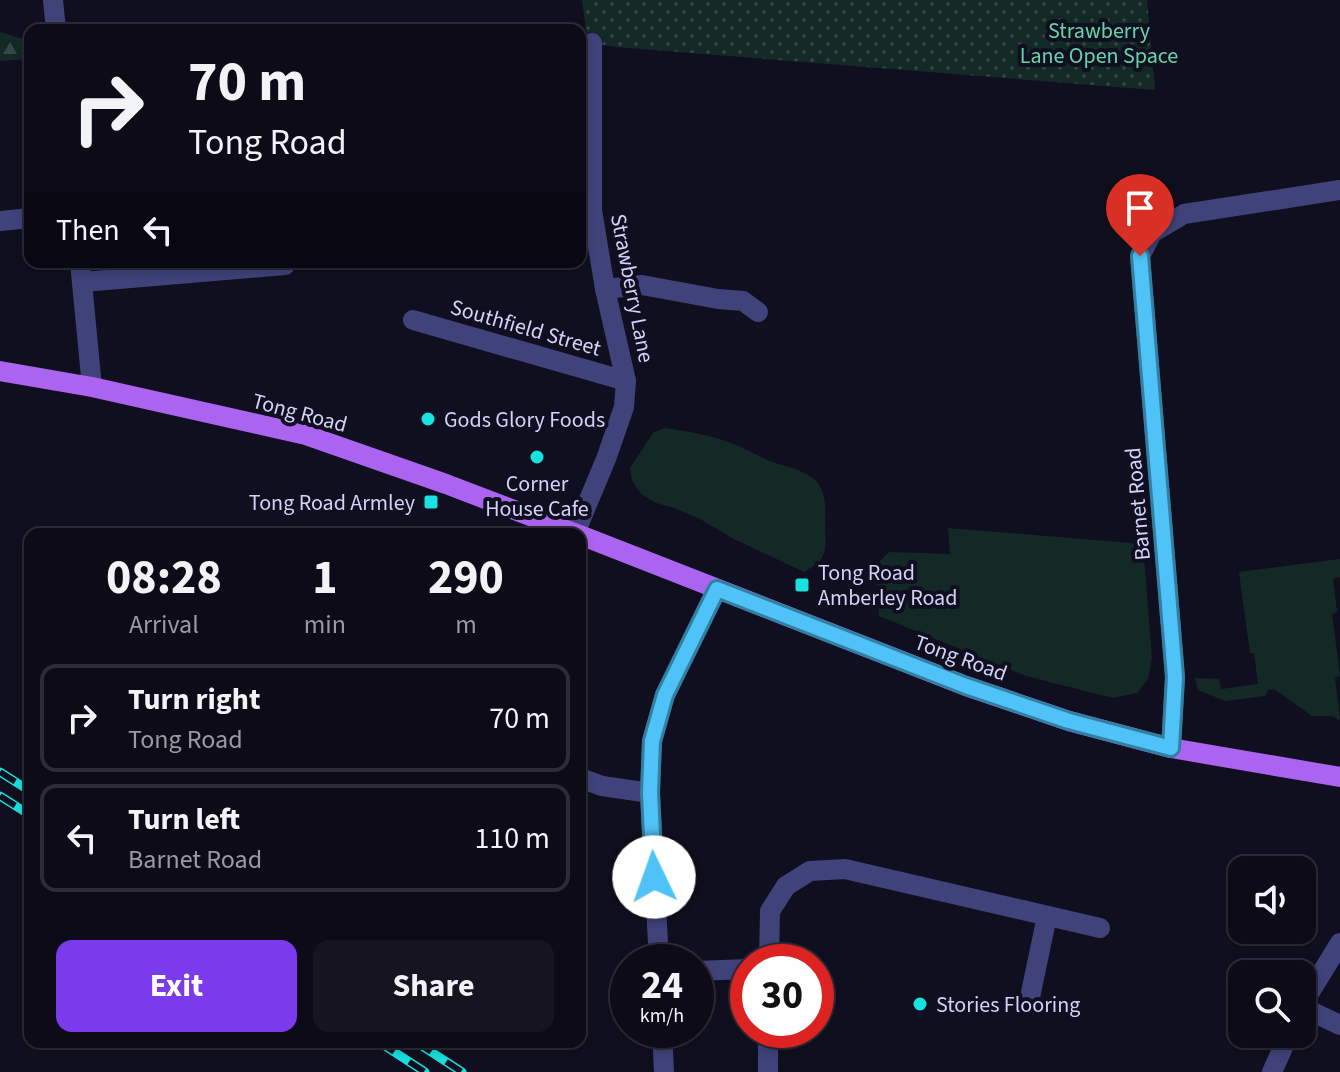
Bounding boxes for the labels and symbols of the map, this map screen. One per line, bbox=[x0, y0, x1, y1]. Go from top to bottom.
park label: Strawberry Lane Open Space bbox=[1020, 15, 1178, 72]
pin bbox=[1106, 174, 1174, 256]
street label: Strawberry Lane bbox=[602, 211, 662, 365]
street label: Southfield Street bbox=[447, 291, 605, 365]
street label: Tong Road bbox=[249, 385, 351, 441]
place label: Gods Glory Foods bbox=[444, 404, 605, 436]
marker: Gods Glory Foods bbox=[419, 410, 437, 428]
street label: Barnet Road bbox=[1117, 446, 1159, 562]
marker: Corner House Cafe bbox=[528, 448, 546, 466]
place label: Corner House Cafe bbox=[485, 468, 589, 525]
place label: Tong Road Armley bbox=[249, 487, 416, 519]
marker: Tong Road Armley bbox=[422, 493, 440, 511]
place label: Tong Road Amberley Road bbox=[818, 557, 957, 614]
marker: Tong Road Amberley Road bbox=[793, 576, 811, 594]
street label: Tong Road bbox=[910, 626, 1012, 690]
position arrow bbox=[612, 835, 696, 919]
speed limit sign: 30 bbox=[730, 944, 834, 1048]
place label: Stories Flooring bbox=[936, 989, 1080, 1021]
marker: Stories Flooring bbox=[911, 995, 929, 1013]

